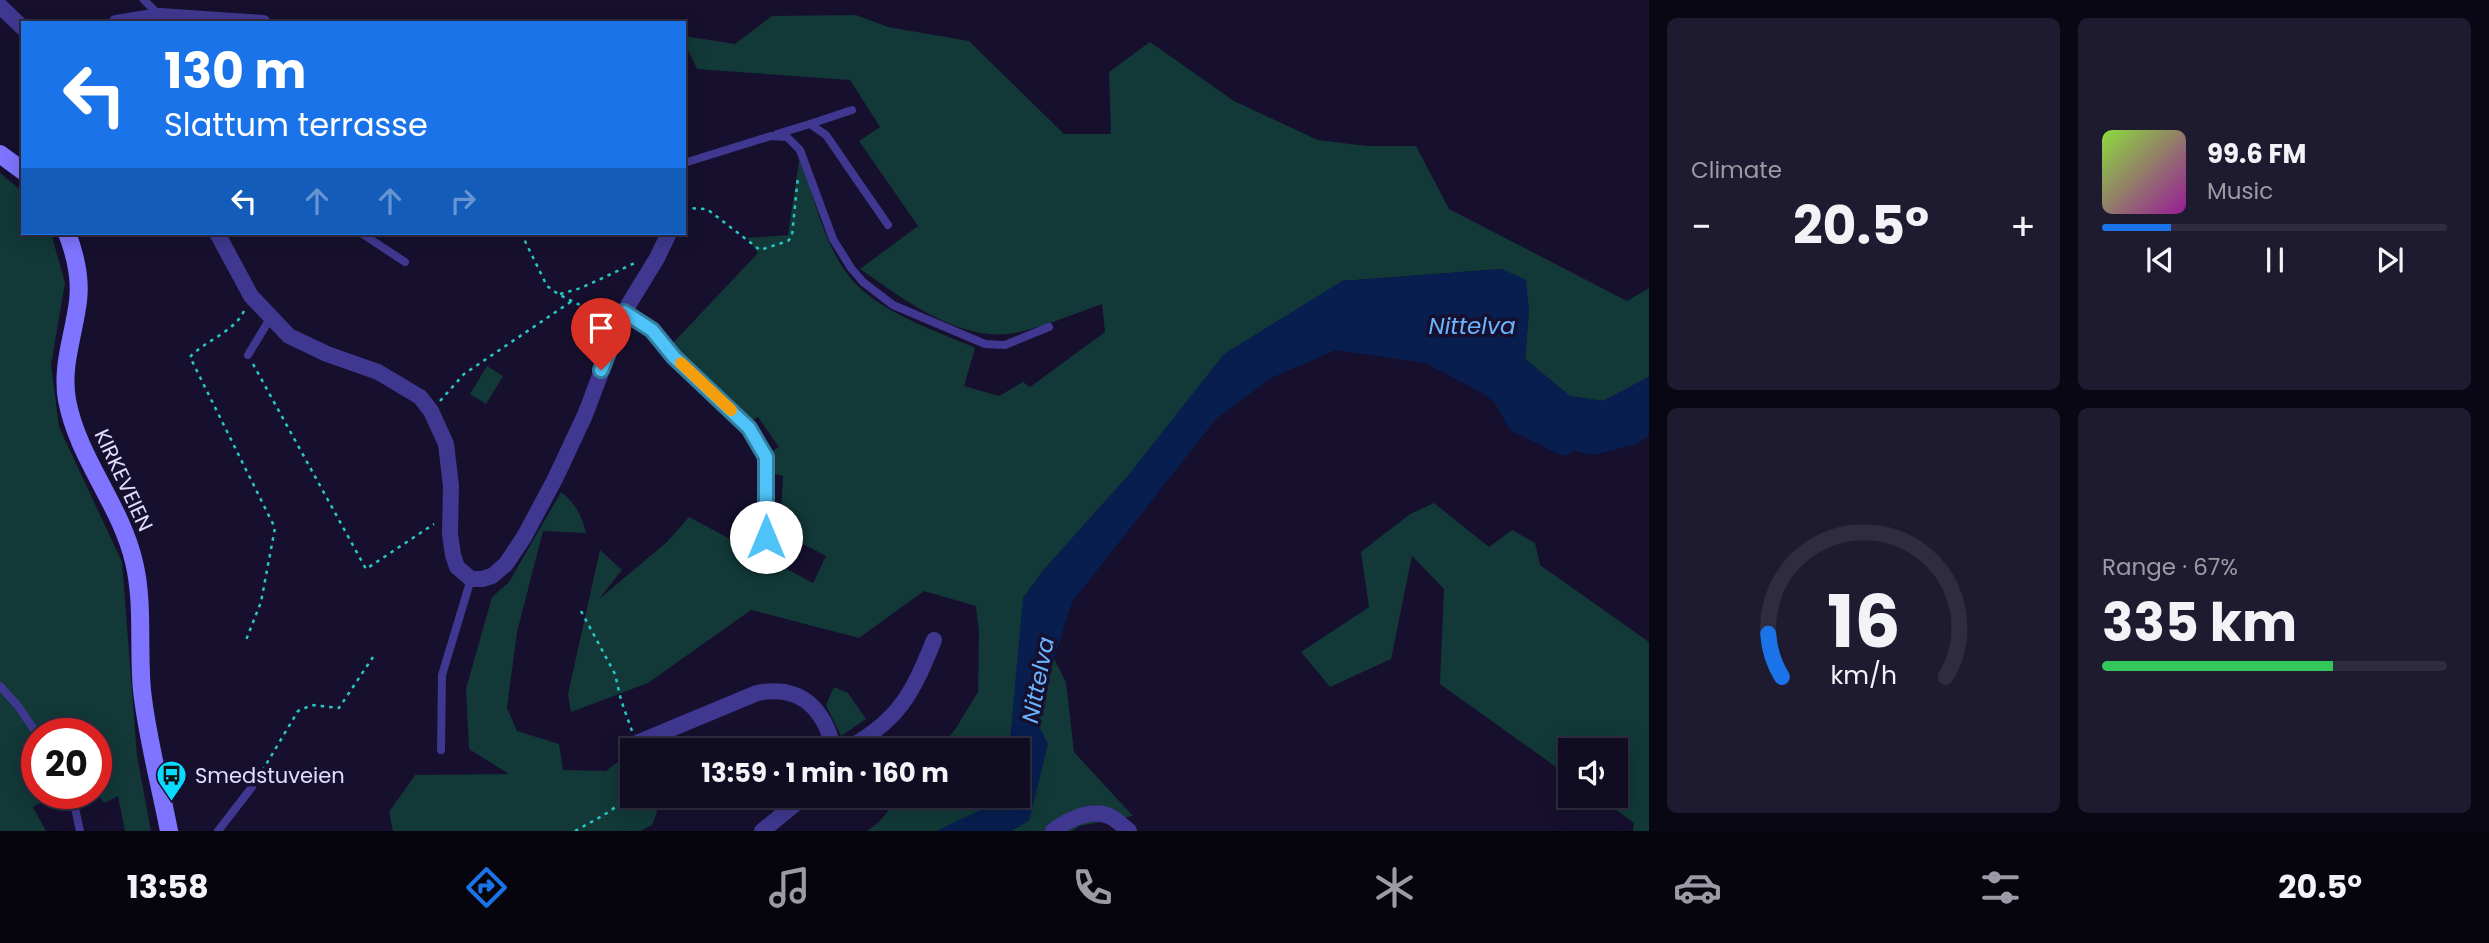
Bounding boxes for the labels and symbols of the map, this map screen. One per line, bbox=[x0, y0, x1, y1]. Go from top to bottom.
pin bbox=[571, 298, 631, 370]
water label: Nittelva bbox=[1429, 310, 1515, 342]
street label: KIRKEVEIEN bbox=[88, 424, 160, 536]
position arrow bbox=[729, 500, 803, 574]
water label: Nittelva bbox=[1014, 634, 1062, 726]
speed limit sign: 20 bbox=[21, 718, 112, 809]
bus stop icon: Smedstuveien bbox=[155, 758, 189, 802]
place label: Smedstuveien bbox=[195, 761, 345, 790]

